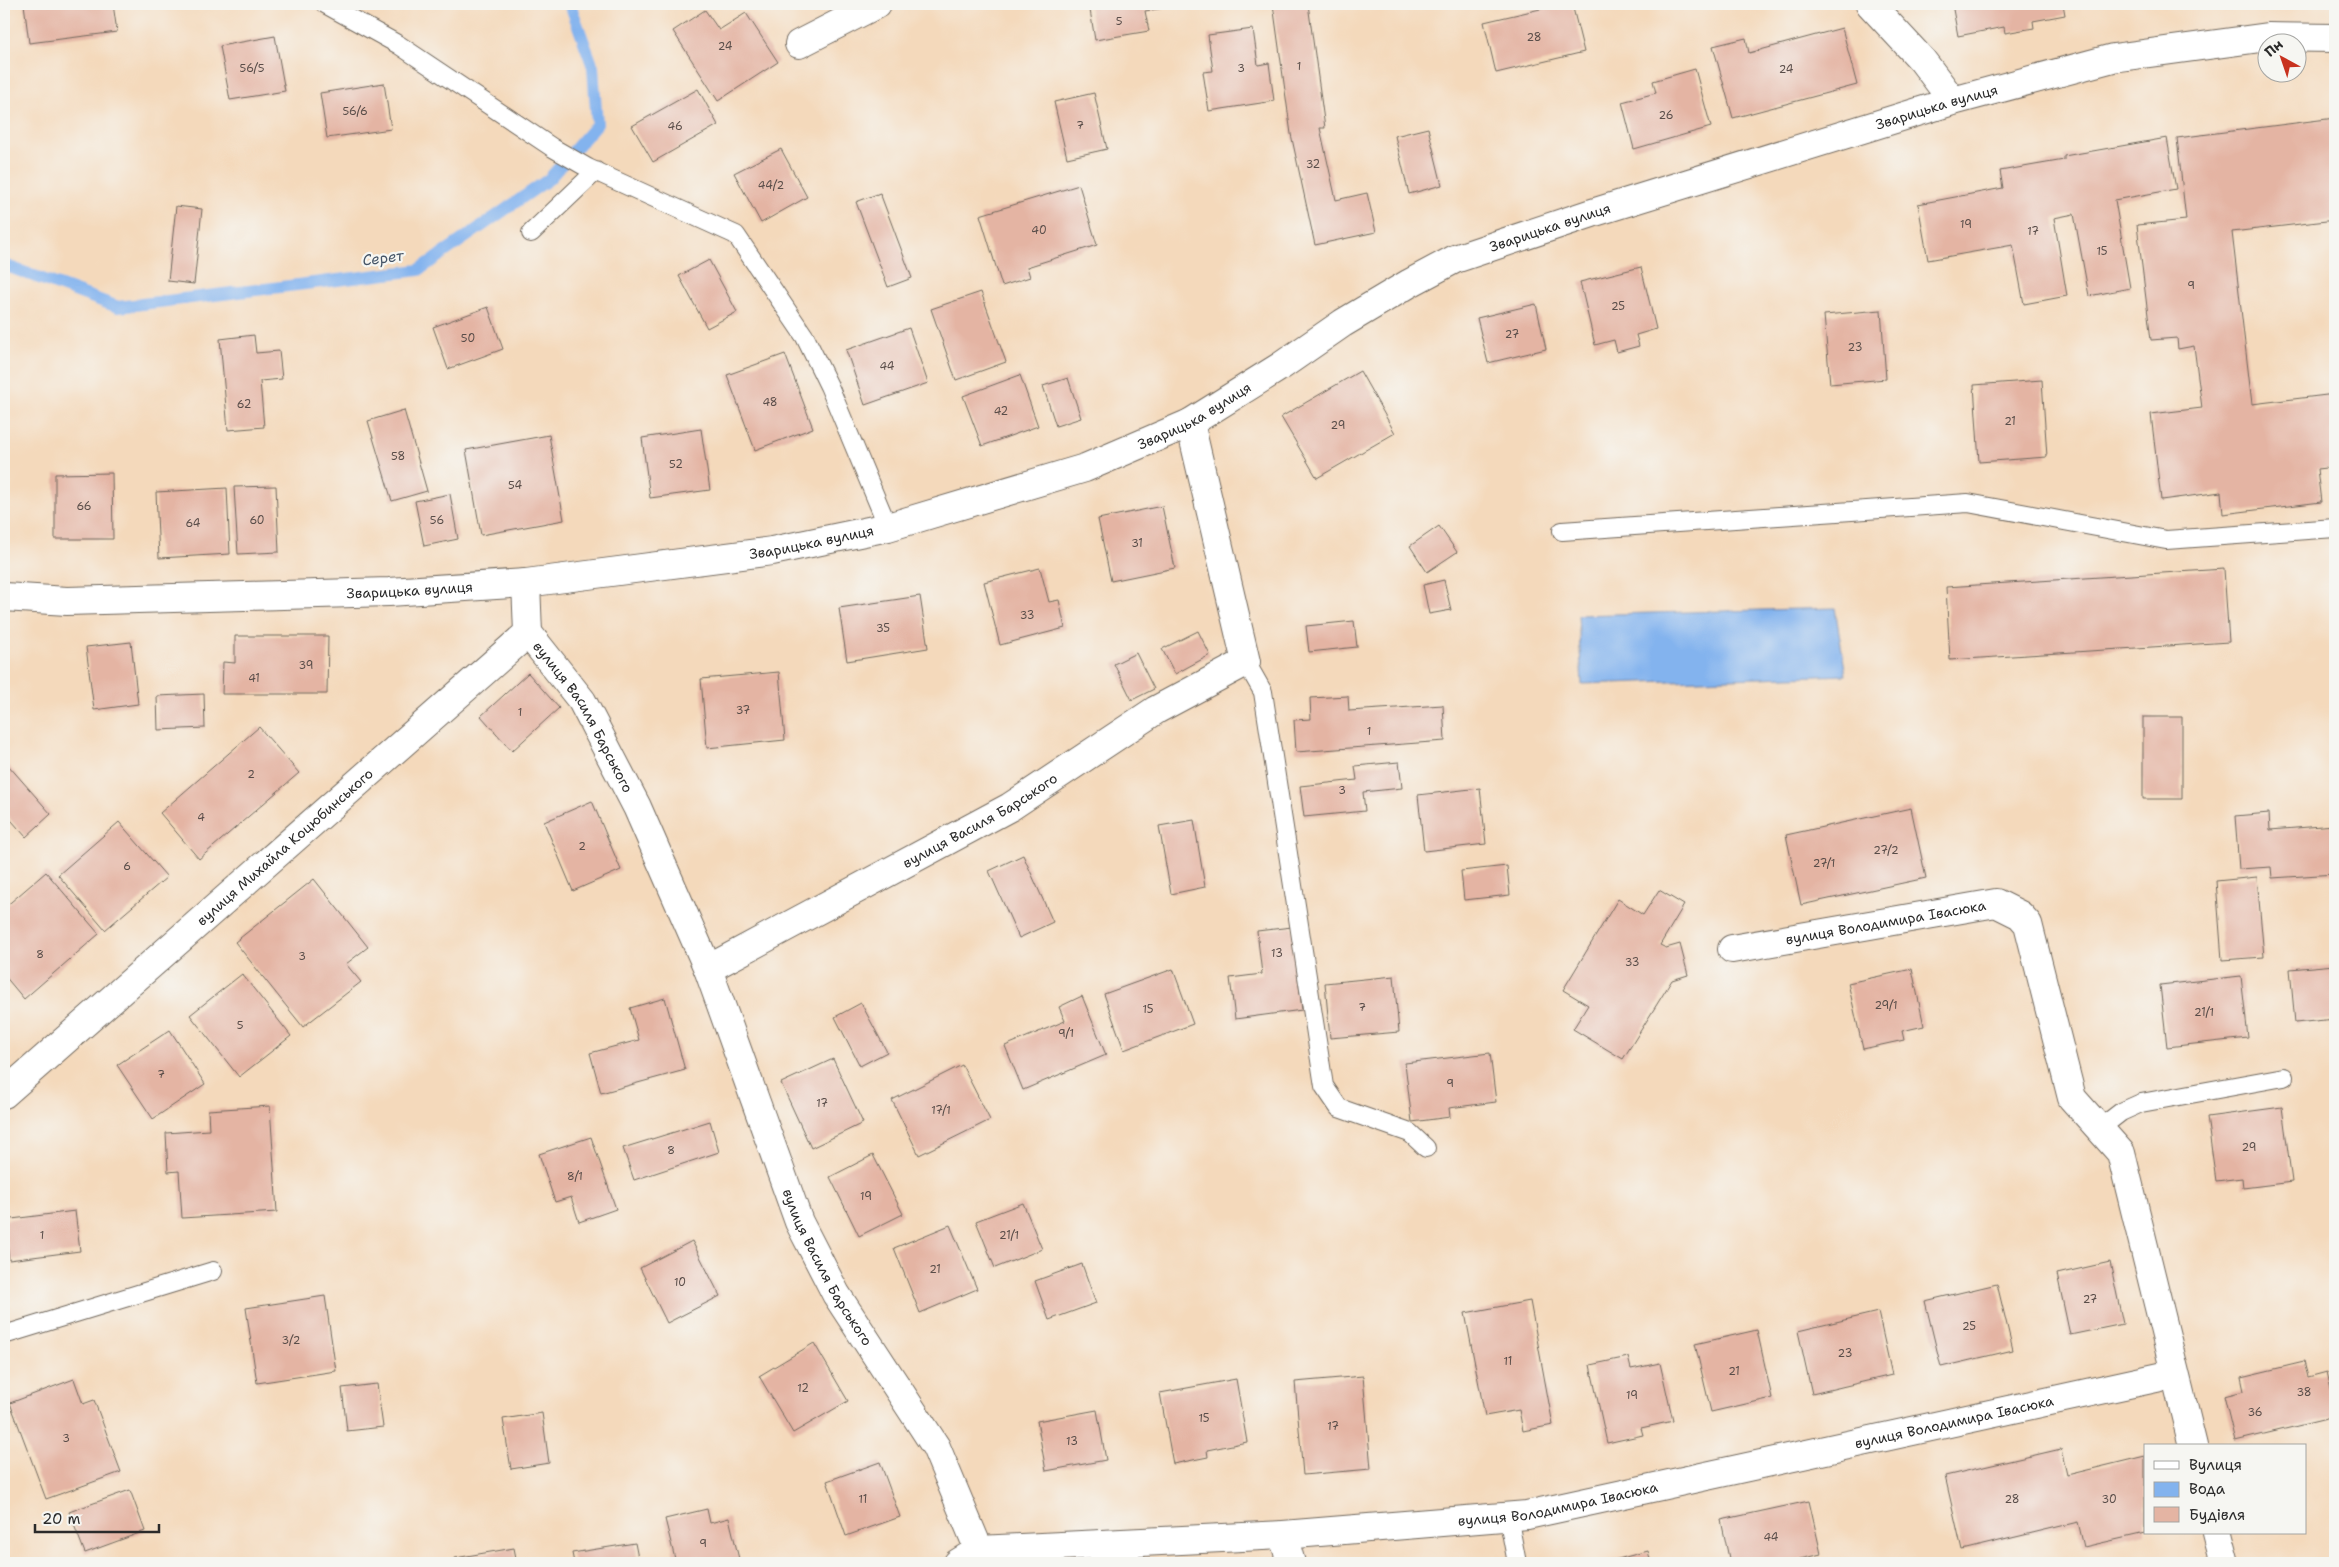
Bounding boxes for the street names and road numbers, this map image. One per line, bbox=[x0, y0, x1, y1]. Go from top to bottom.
street label: Зварицька вулиця bbox=[1873, 80, 2000, 133]
street label: Зварицька вулиця bbox=[1487, 199, 1613, 256]
street label: Зварицька вулиця bbox=[1135, 378, 1254, 453]
street label: Зварицька вулиця bbox=[748, 521, 875, 563]
street label: Зварицька вулиця bbox=[346, 578, 473, 602]
street label: вулиця Василя Барського bbox=[529, 638, 637, 796]
street label: вулиця Михайла Коцюбинського bbox=[193, 764, 377, 929]
street label: вулиця Василя Барського bbox=[900, 769, 1061, 872]
street label: вулиця Володимира Івасюка bbox=[1784, 896, 1987, 949]
street label: вулиця Василя Барського bbox=[779, 1186, 876, 1349]
street label: вулиця Володимира Івасюка bbox=[1853, 1391, 2055, 1452]
street label: вулиця Володимира Івасюка bbox=[1457, 1478, 1660, 1530]

